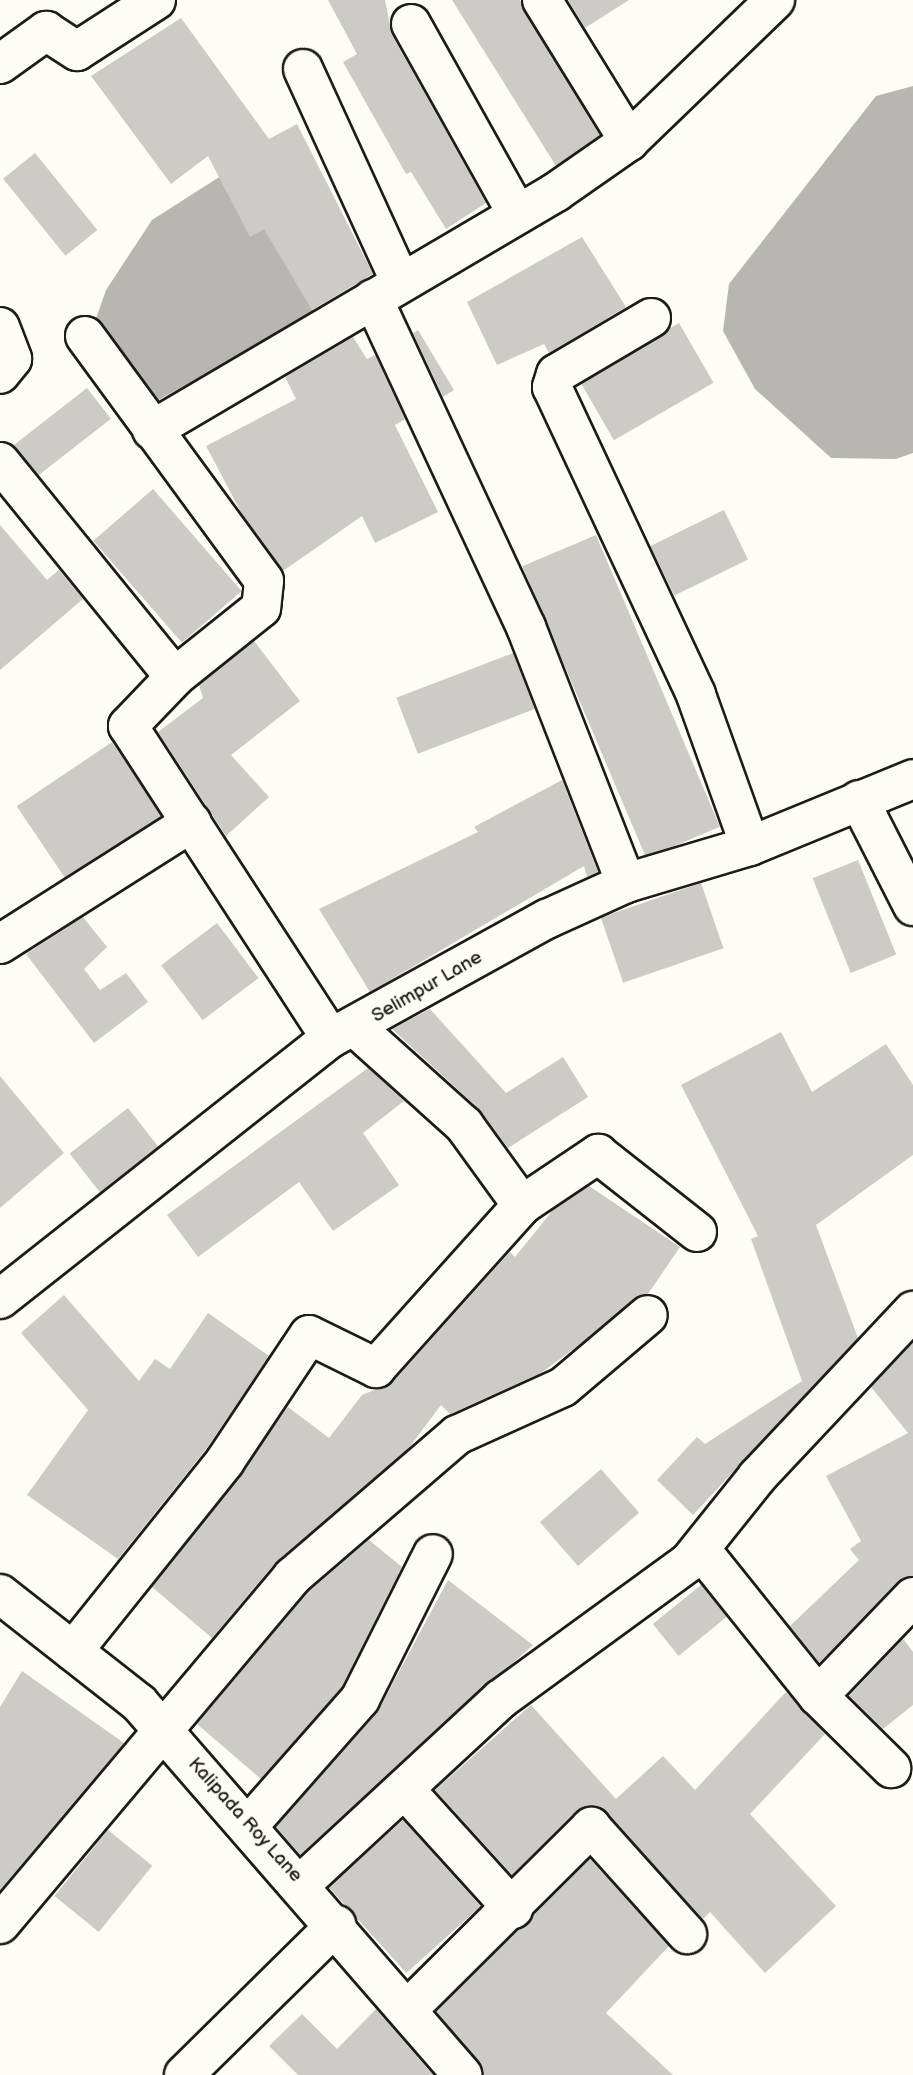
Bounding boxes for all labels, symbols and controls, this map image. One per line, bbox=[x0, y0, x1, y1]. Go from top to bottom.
street label: Selimpur Lane bbox=[368, 946, 486, 1028]
street label: Kalipada Roy Lane bbox=[183, 1753, 307, 1887]

